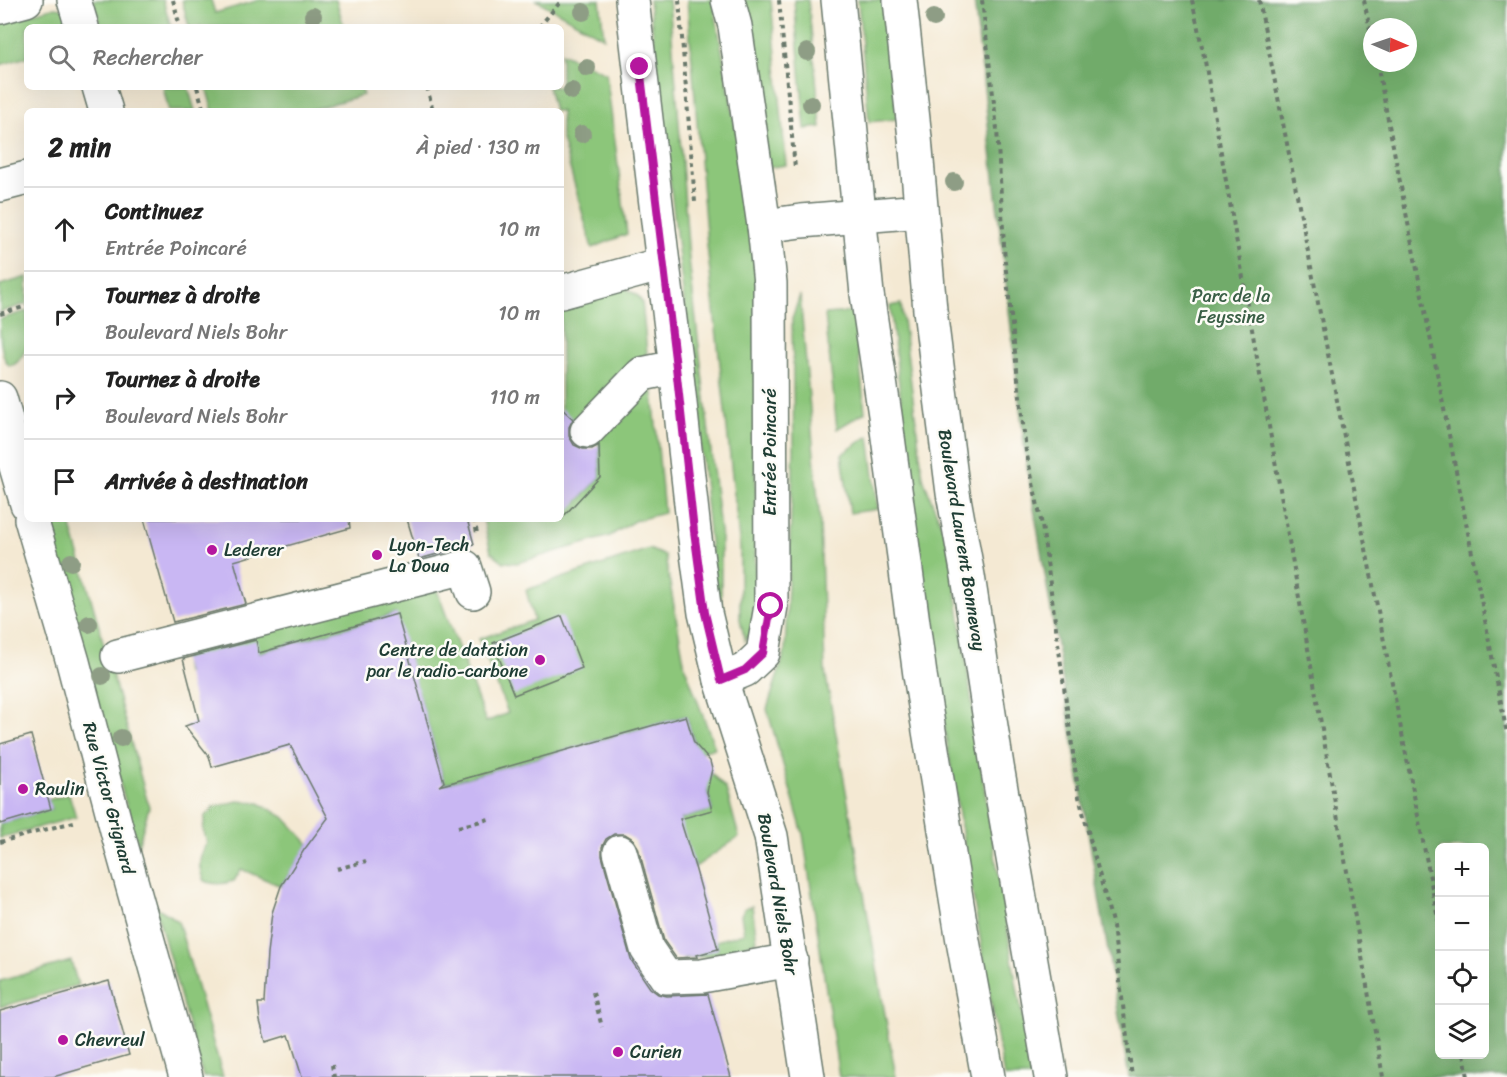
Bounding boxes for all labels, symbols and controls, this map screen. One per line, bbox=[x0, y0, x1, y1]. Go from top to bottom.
north arrow bbox=[1363, 18, 1417, 72]
search box bbox=[24, 24, 564, 90]
text: Rechercher bbox=[93, 38, 203, 77]
icon: search bbox=[45, 41, 78, 74]
route end bbox=[626, 53, 652, 79]
text: 2 min bbox=[48, 124, 111, 170]
text: À pied · 130 m bbox=[416, 130, 540, 165]
text: Continuez bbox=[105, 192, 203, 231]
text: 10 m bbox=[498, 212, 540, 247]
icon: ahead bbox=[48, 213, 81, 246]
text: Entrée Poincaré bbox=[105, 231, 247, 266]
text: Tournez à droite bbox=[105, 276, 260, 315]
park label: Parc de la Feyssine bbox=[1192, 280, 1270, 333]
text: 10 m bbox=[498, 296, 540, 331]
icon: right bbox=[48, 297, 81, 330]
text: Boulevard Niels Bohr bbox=[105, 315, 287, 350]
text: Tournez à droite bbox=[105, 360, 260, 399]
text: 110 m bbox=[490, 380, 540, 415]
icon: right bbox=[48, 381, 81, 414]
street label: Entrée Poincaré bbox=[754, 388, 786, 516]
text: Boulevard Niels Bohr bbox=[105, 399, 287, 434]
street label: Boulevard Laurent Bonnevay bbox=[929, 427, 995, 654]
text: Arrivée à destination bbox=[105, 462, 308, 501]
icon: arrive bbox=[48, 465, 81, 498]
place label: Lyon-Tech La Doua bbox=[389, 529, 469, 582]
place label: Lederer bbox=[224, 534, 285, 566]
marker: Lederer bbox=[205, 543, 219, 557]
marker: Lyon-Tech La Doua bbox=[370, 548, 384, 562]
route start bbox=[757, 592, 783, 618]
place label: Centre de datation par le radio-carbone bbox=[366, 634, 528, 687]
marker: Centre de datation par le radio-carbone bbox=[533, 653, 547, 667]
street label: Rue Victor Grignard bbox=[73, 718, 145, 879]
place label: Raulin bbox=[35, 773, 85, 805]
marker: Raulin bbox=[16, 782, 30, 796]
street label: Boulevard Niels Bohr bbox=[748, 811, 808, 979]
map controls bbox=[1435, 843, 1489, 1059]
button: + bbox=[1435, 843, 1489, 897]
button: − bbox=[1435, 897, 1489, 951]
button: locate bbox=[1435, 951, 1489, 1005]
button: layers bbox=[1435, 1005, 1489, 1059]
place label: Chevreul bbox=[75, 1024, 146, 1056]
marker: Chevreul bbox=[56, 1033, 70, 1047]
place label: Curien bbox=[630, 1036, 682, 1068]
marker: Curien bbox=[611, 1045, 625, 1059]

